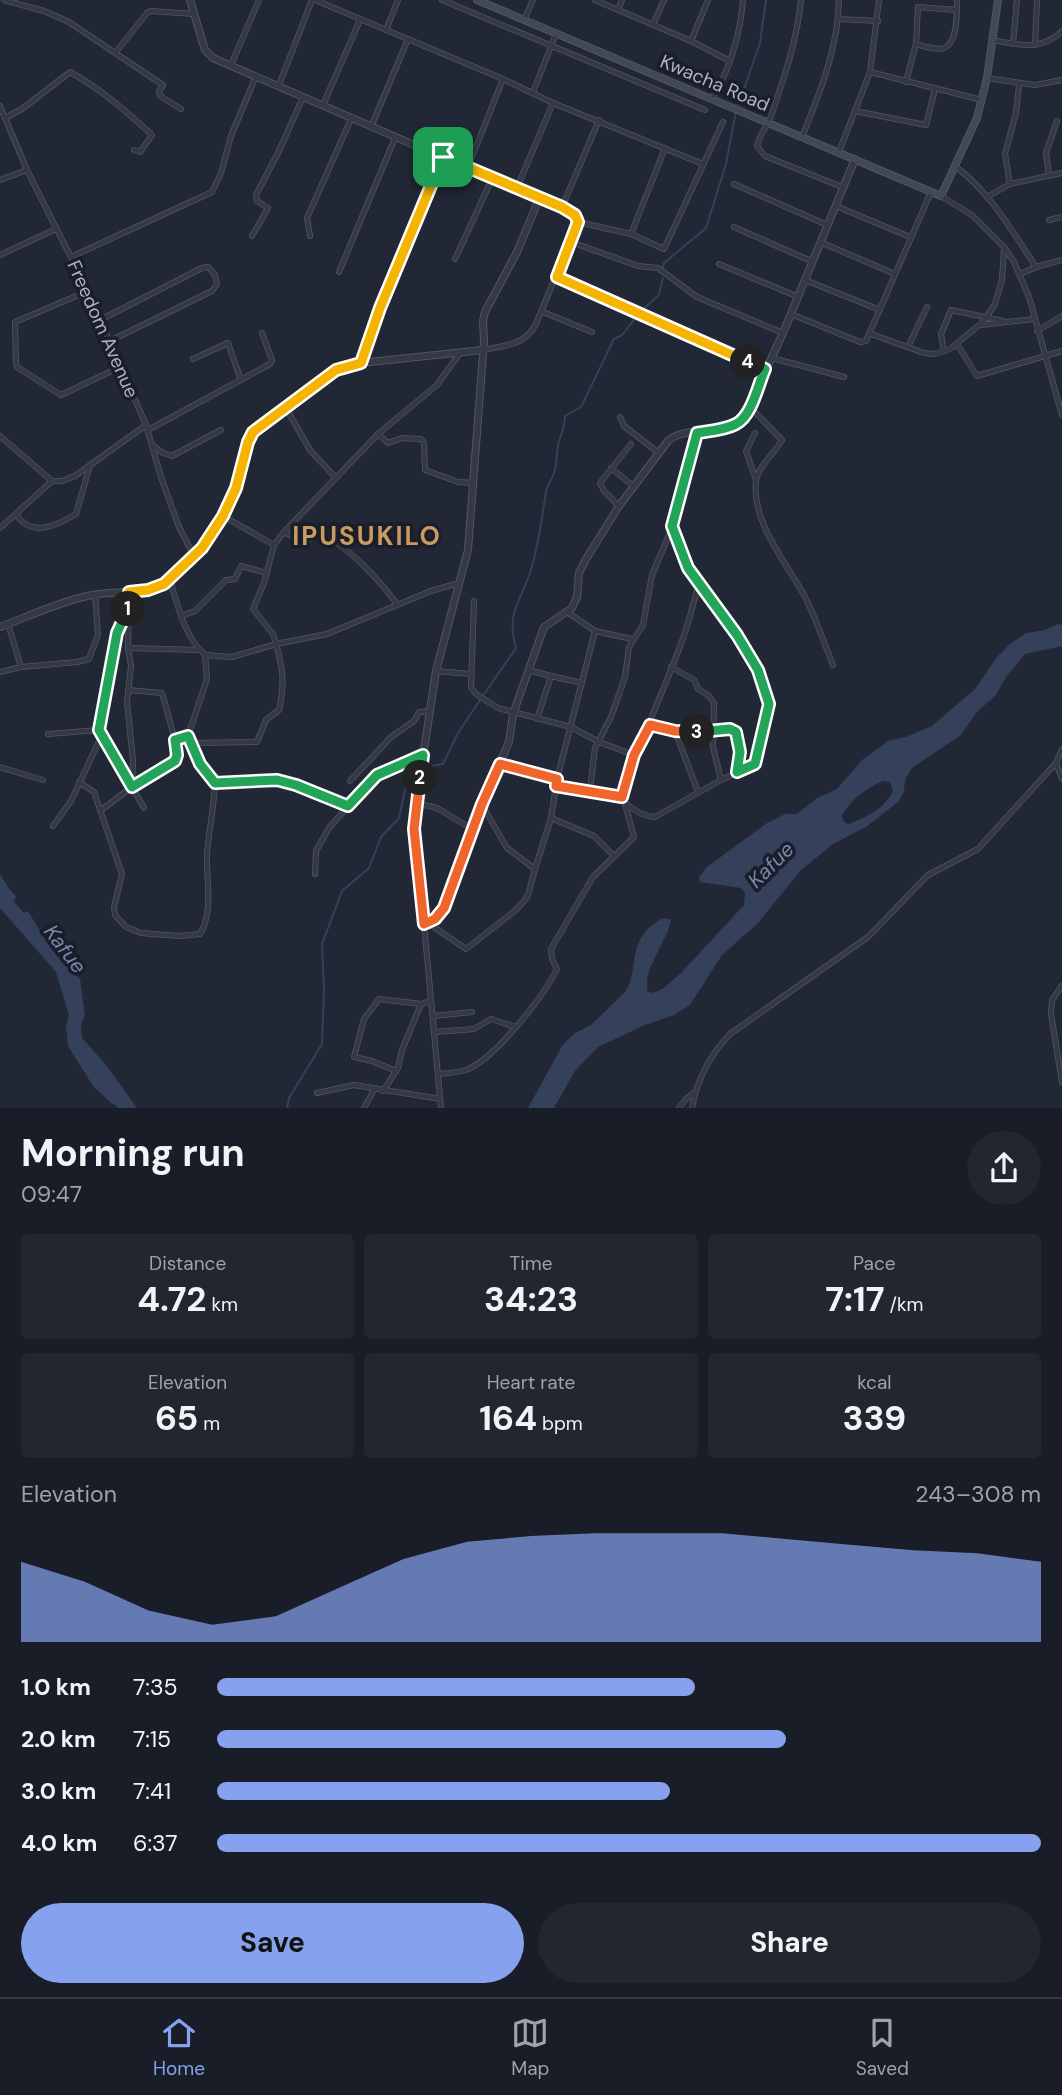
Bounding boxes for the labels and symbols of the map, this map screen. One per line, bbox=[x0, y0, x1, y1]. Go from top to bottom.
street label: Kwacha Road bbox=[657, 49, 773, 117]
pin bbox=[413, 127, 473, 187]
street label: Freedom Avenue bbox=[61, 256, 145, 402]
pin: 4 bbox=[730, 344, 766, 380]
district label: IPUSUKILO bbox=[292, 519, 442, 553]
pin: 1 bbox=[110, 592, 146, 626]
pin: 3 bbox=[680, 714, 714, 750]
pin: 2 bbox=[402, 760, 438, 796]
water label: Kafue bbox=[742, 836, 800, 894]
water label: Kafue bbox=[37, 919, 93, 979]

